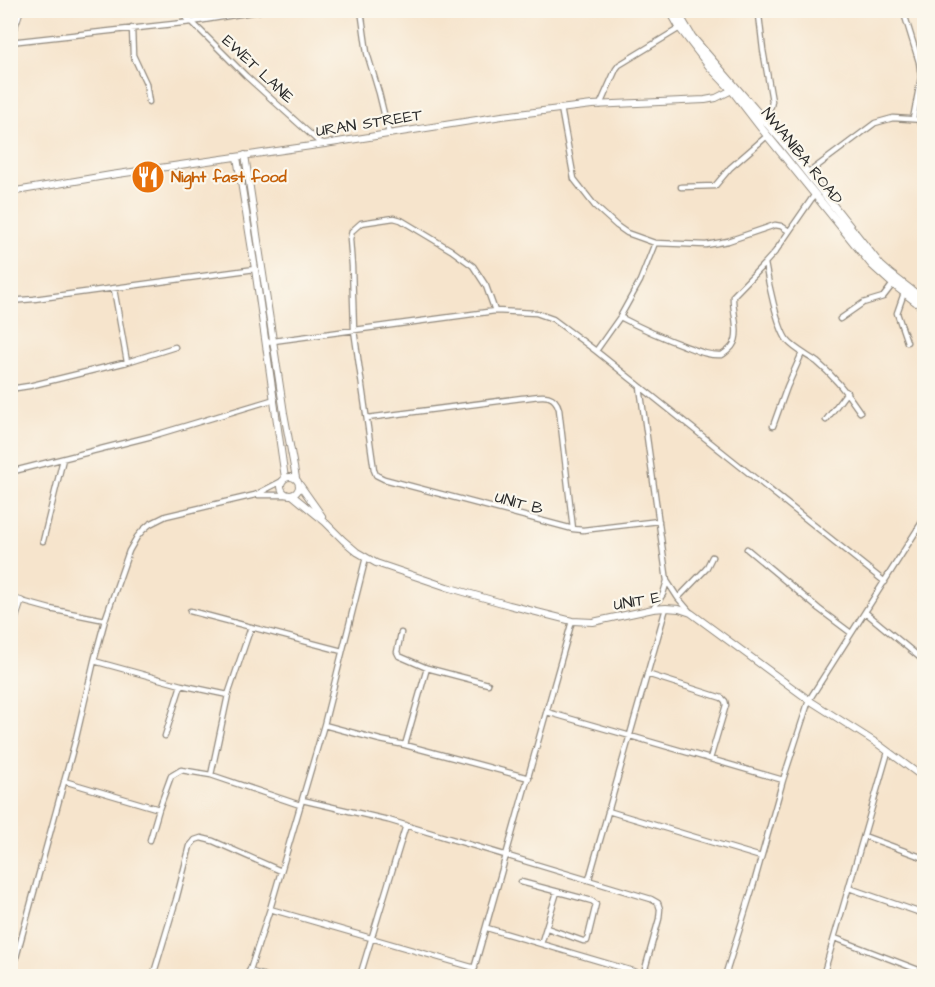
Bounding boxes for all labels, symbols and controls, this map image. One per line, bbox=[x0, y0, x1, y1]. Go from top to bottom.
street label: EWET LANE bbox=[217, 30, 299, 109]
street label: NWANIBA ROAD bbox=[756, 103, 848, 209]
street label: URAN STREET bbox=[314, 104, 424, 142]
restaurant icon: Night fast food bbox=[130, 159, 166, 195]
place label: Night fast food bbox=[171, 166, 288, 190]
street label: UNIT B bbox=[492, 486, 546, 520]
street label: UNIT E bbox=[612, 586, 663, 616]

